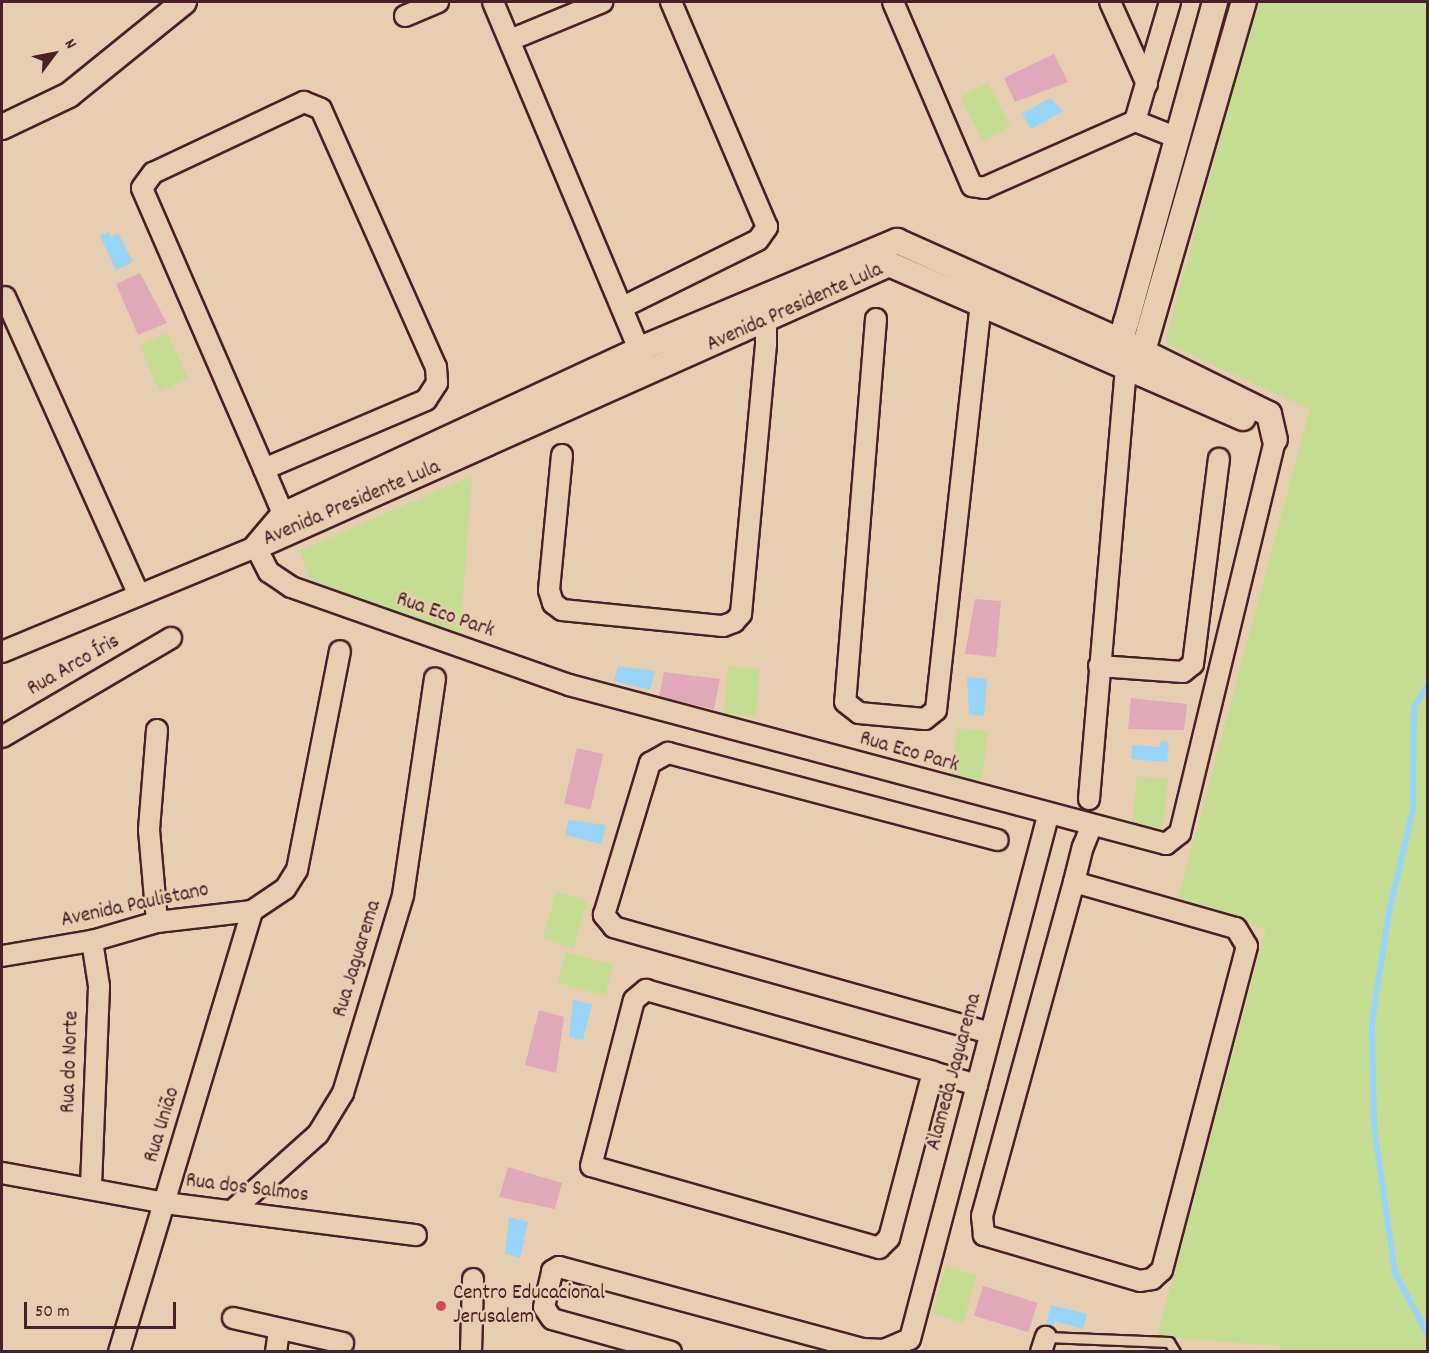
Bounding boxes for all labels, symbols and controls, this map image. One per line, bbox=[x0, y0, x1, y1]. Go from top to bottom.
north arrow bbox=[24, 24, 84, 84]
text: N bbox=[58, 35, 82, 54]
street label: Avenida Presidente Lula bbox=[703, 258, 887, 358]
street label: Avenida Presidente Lula bbox=[260, 455, 444, 553]
street label: Rua Eco Park bbox=[393, 588, 497, 644]
street label: Rua Arco Íris bbox=[23, 630, 125, 702]
street label: Rua Eco Park bbox=[857, 727, 961, 779]
street label: Avenida Paulistano bbox=[59, 878, 211, 934]
street label: Rua Jaguarema bbox=[328, 898, 388, 1020]
street label: Alameda Jaguarema bbox=[922, 991, 988, 1153]
street label: Rua do Norte bbox=[57, 1010, 85, 1114]
street label: Rua União bbox=[140, 1084, 186, 1166]
street label: Rua dos Salmos bbox=[184, 1169, 310, 1209]
place label: Centro Educacional Jerusalem bbox=[453, 1281, 605, 1331]
scale bar bbox=[27, 1290, 178, 1328]
marker: Centro Educacional Jerusalem bbox=[434, 1299, 448, 1313]
text: 50 m bbox=[35, 1300, 70, 1325]

